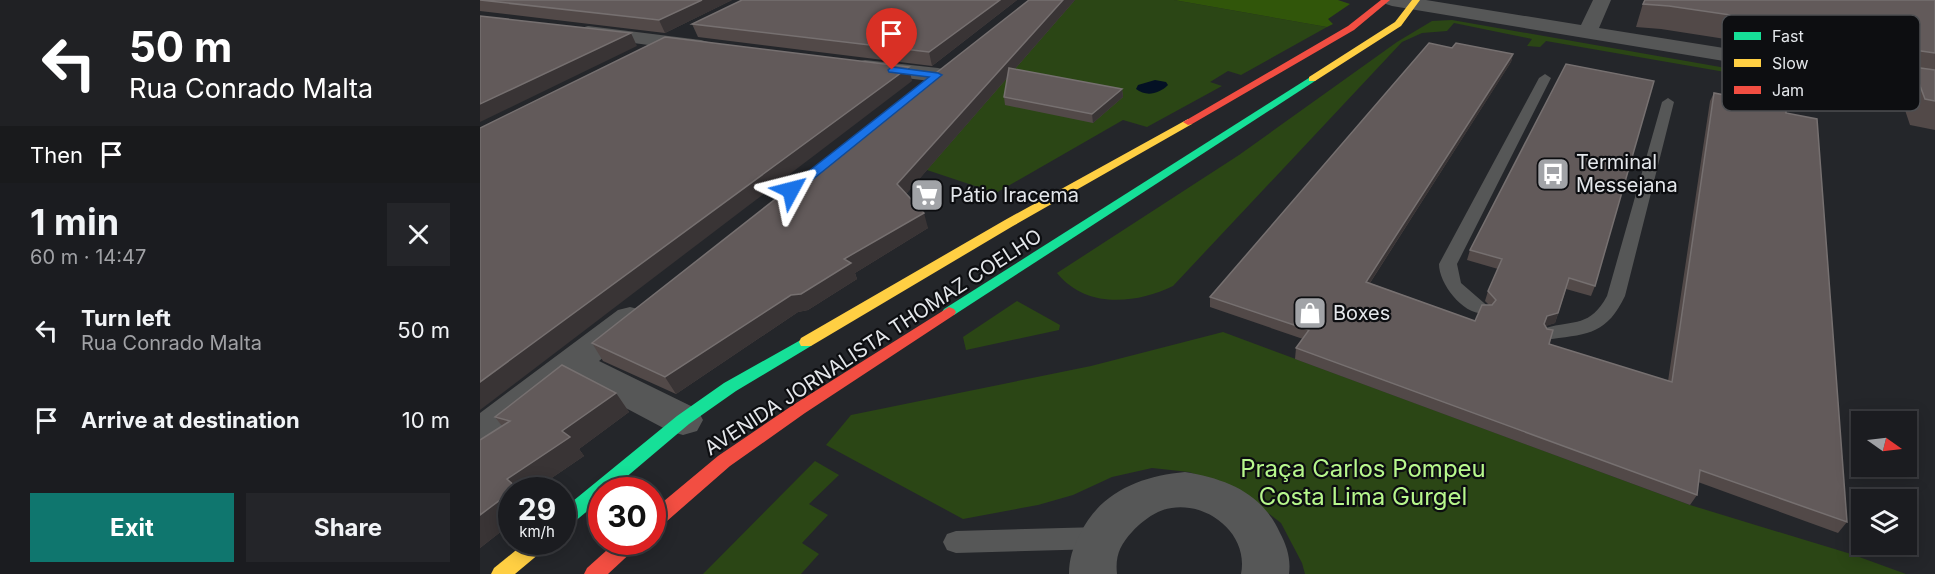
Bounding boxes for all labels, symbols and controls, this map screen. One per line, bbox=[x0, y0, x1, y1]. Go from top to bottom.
pin bbox=[866, 8, 917, 70]
legend bbox=[1722, 15, 1920, 111]
icon: arrive bbox=[875, 17, 908, 50]
text: 50 m bbox=[129, 21, 232, 72]
icon: left bbox=[30, 24, 108, 102]
text: Fast bbox=[1772, 26, 1804, 46]
text: Slow bbox=[1772, 53, 1809, 73]
text: Rua Conrado Malta bbox=[129, 72, 373, 105]
text: Jam bbox=[1772, 80, 1804, 100]
icon: arrive bbox=[95, 138, 128, 171]
text: Then bbox=[30, 142, 83, 168]
place label: Terminal Messejana bbox=[1576, 150, 1678, 197]
bus stop icon: Terminal Messejana bbox=[1535, 156, 1571, 192]
position arrow bbox=[759, 158, 823, 222]
supermarket icon: Pátio Iracema bbox=[909, 177, 945, 213]
place label: Pátio Iracema bbox=[950, 183, 1079, 207]
text: 1 min bbox=[30, 200, 119, 244]
button: close bbox=[387, 203, 450, 266]
street label: AVENIDA JORNALISTA THOMAZ COELHO bbox=[700, 224, 1046, 460]
text: 60 m · 14:47 bbox=[30, 245, 146, 269]
shop icon: Boxes bbox=[1292, 295, 1328, 331]
place label: Boxes bbox=[1333, 301, 1390, 325]
text: Turn left bbox=[81, 305, 171, 331]
icon: left bbox=[30, 314, 63, 347]
text: 50 m bbox=[397, 317, 450, 343]
text: Rua Conrado Malta bbox=[81, 331, 262, 355]
icon: arrive bbox=[30, 404, 63, 437]
text: Arrive at destination bbox=[81, 407, 300, 433]
text: 10 m bbox=[402, 407, 450, 433]
north arrow bbox=[1851, 411, 1917, 477]
map controls bbox=[1851, 411, 1917, 555]
park label: Praça Carlos Pompeu Costa Lima Gurgel bbox=[1240, 454, 1486, 511]
speed limit sign: 30 bbox=[588, 477, 666, 555]
button: layers bbox=[1851, 489, 1917, 555]
text: 29 bbox=[518, 491, 556, 527]
button: Exit bbox=[30, 493, 234, 562]
button: Share bbox=[246, 493, 450, 562]
text: km/h bbox=[519, 522, 555, 541]

